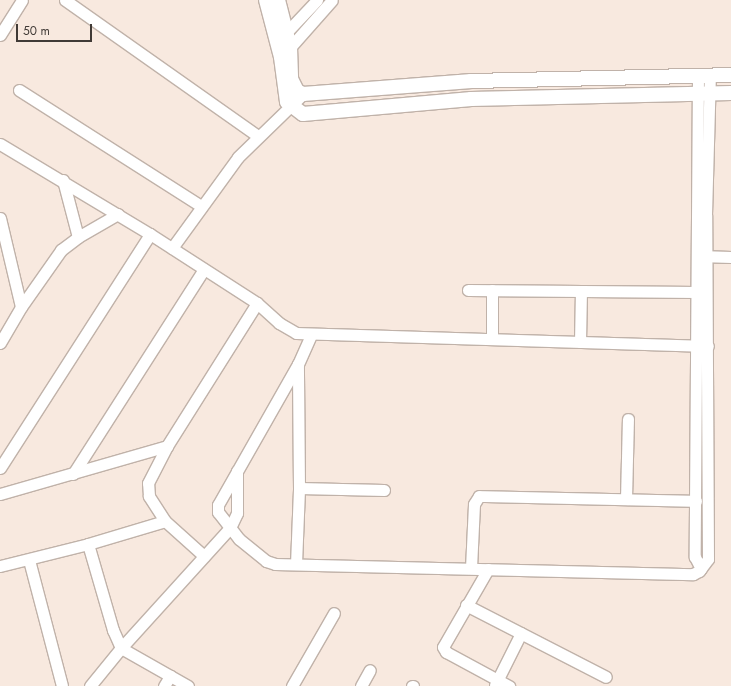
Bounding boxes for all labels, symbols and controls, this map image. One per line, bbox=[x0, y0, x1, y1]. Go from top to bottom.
scale bar bbox=[18, 16, 94, 42]
text: 50 m bbox=[23, 22, 50, 40]

